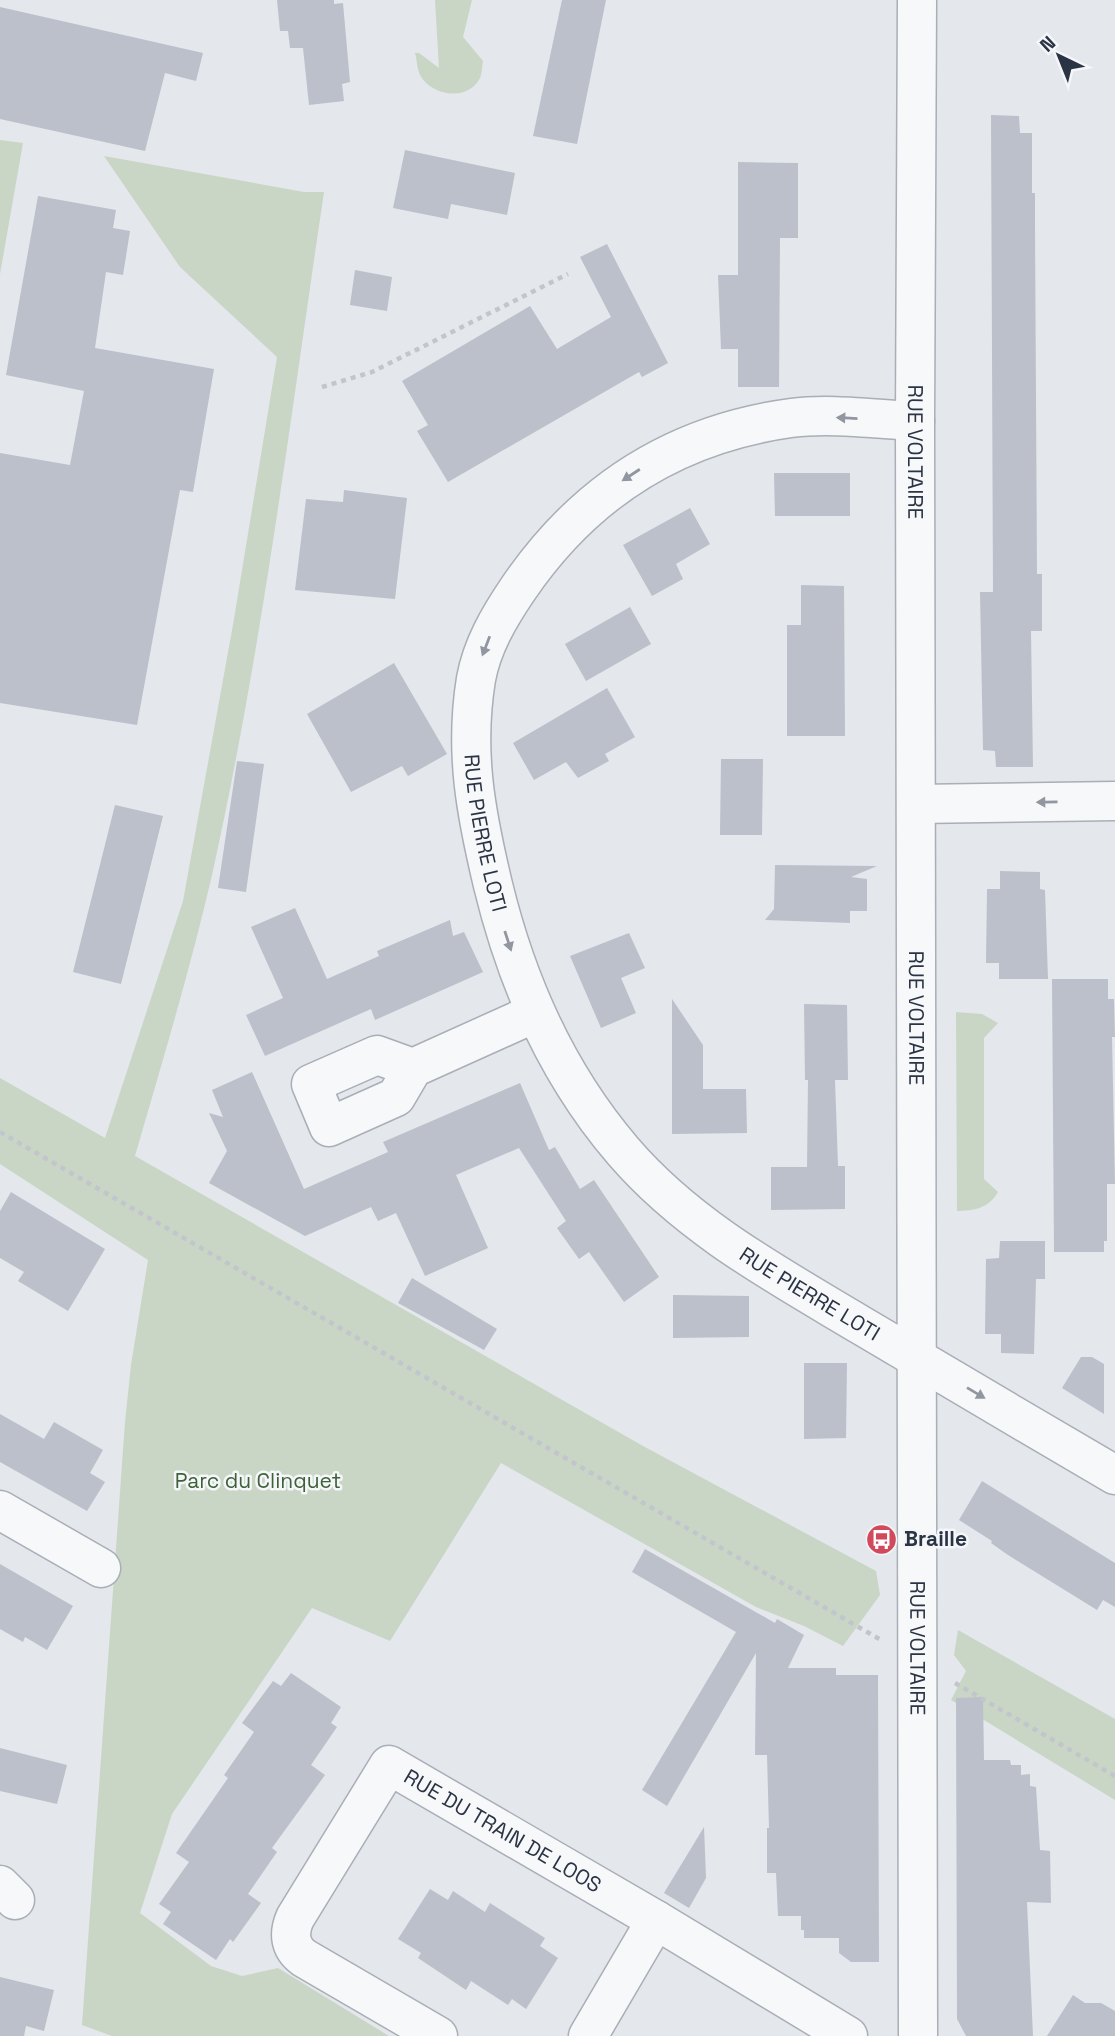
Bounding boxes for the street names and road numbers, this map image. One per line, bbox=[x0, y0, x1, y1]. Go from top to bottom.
street label: RUE VOLTAIRE bbox=[902, 385, 929, 519]
street label: RUE PIERRE LOTI bbox=[458, 753, 513, 915]
street label: RUE VOLTAIRE bbox=[903, 951, 930, 1085]
street label: RUE PIERRE LOTI bbox=[734, 1241, 885, 1347]
street label: RUE VOLTAIRE bbox=[904, 1581, 931, 1715]
street label: RUE DU TRAIN DE LOOS bbox=[399, 1763, 606, 1898]

